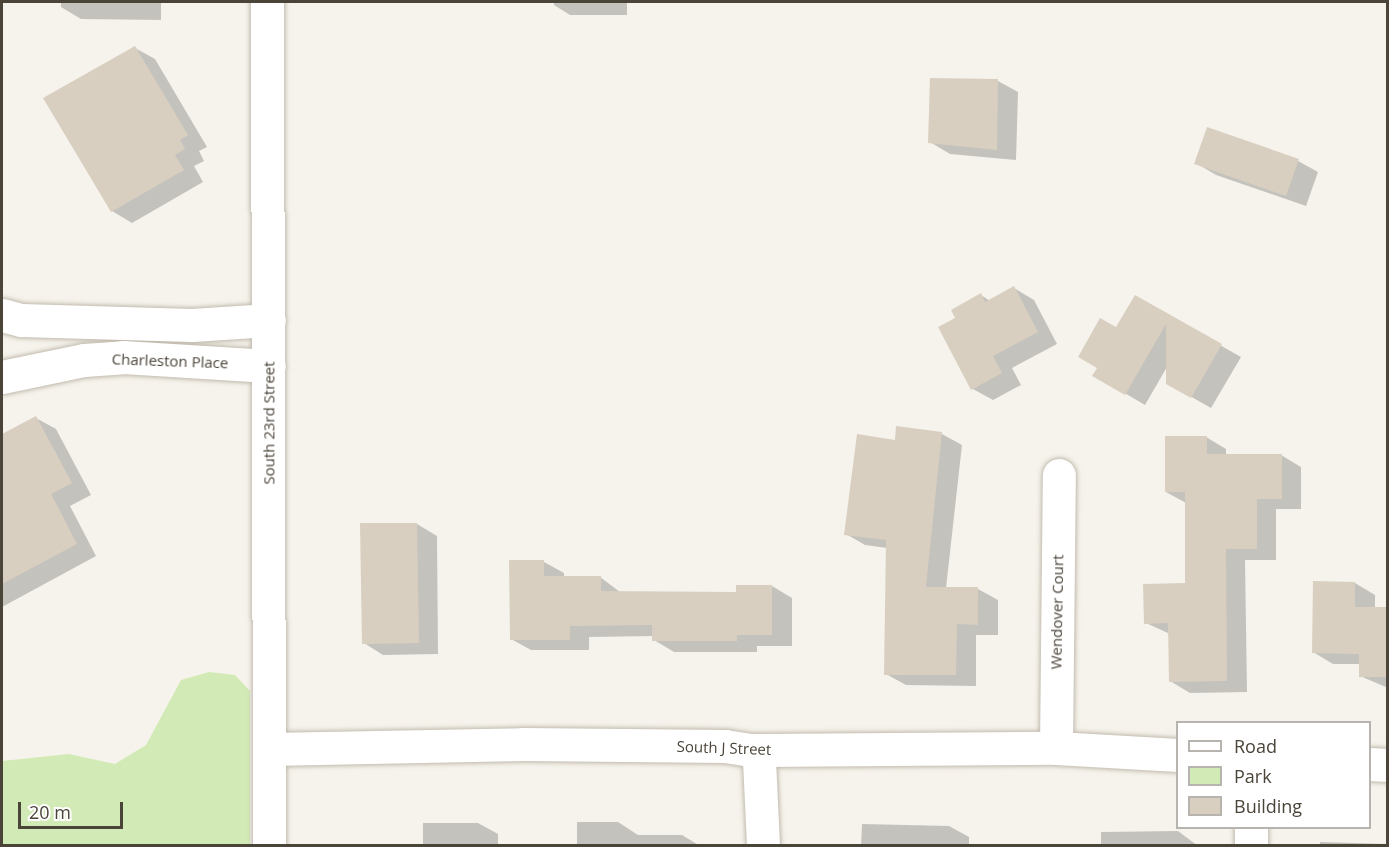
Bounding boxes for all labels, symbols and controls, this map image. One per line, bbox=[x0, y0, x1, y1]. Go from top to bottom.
street label: Charleston Place bbox=[111, 350, 229, 372]
street label: South 23rd Street bbox=[260, 361, 278, 485]
street label: Wendover Court bbox=[1047, 554, 1067, 670]
legend bbox=[1176, 721, 1371, 829]
text: Road bbox=[1234, 734, 1277, 758]
street label: South J Street bbox=[676, 737, 772, 759]
text: Park bbox=[1234, 764, 1272, 788]
scale bar bbox=[21, 790, 126, 828]
text: Building bbox=[1234, 794, 1302, 818]
text: 20 m bbox=[29, 800, 71, 824]

